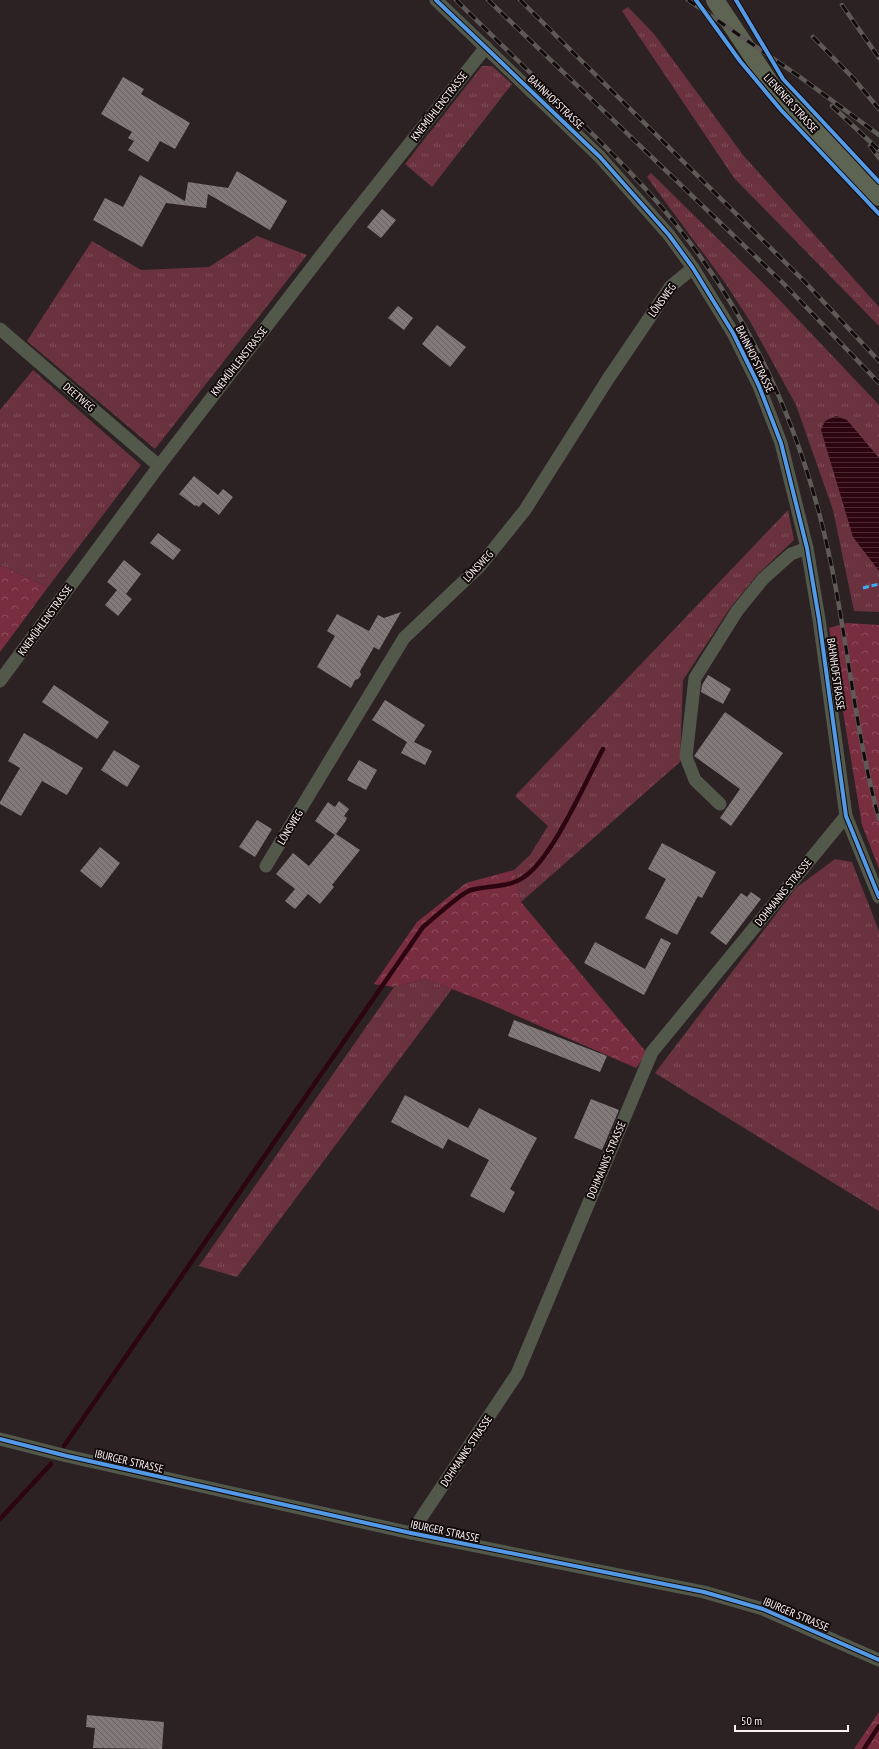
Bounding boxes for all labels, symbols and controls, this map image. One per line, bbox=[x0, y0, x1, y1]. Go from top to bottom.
street label: KNEMÜHLENSTRASSE bbox=[408, 68, 471, 143]
street label: LIENENER STRASSE bbox=[761, 71, 821, 136]
street label: BAHNHOFSTRASSE bbox=[525, 72, 587, 132]
street label: LÖNSWEG bbox=[645, 280, 679, 320]
street label: KNEMÜHLENSTRASSE bbox=[208, 323, 271, 398]
street label: BAHNHOFSTRASSE bbox=[733, 323, 777, 395]
street label: DEETWEG bbox=[60, 379, 98, 415]
street label: LÖNSWEG bbox=[460, 547, 496, 585]
street label: KNEMÜHLENSTRASSE bbox=[15, 582, 75, 658]
street label: BAHNHOFSTRASSE bbox=[824, 637, 848, 711]
street label: LÖNSWEG bbox=[274, 807, 306, 847]
street label: DOHMANNS STRASSE bbox=[752, 855, 815, 929]
street label: DOHMANNS STRASSE bbox=[583, 1119, 629, 1201]
street label: DOHMANNS STRASSE bbox=[437, 1413, 495, 1489]
street label: IBURGER STRASSE bbox=[93, 1446, 165, 1476]
street label: IBURGER STRASSE bbox=[409, 1517, 481, 1545]
street label: IBURGER STRASSE bbox=[761, 1594, 831, 1634]
scale bar bbox=[735, 1707, 848, 1733]
text: 50 m bbox=[741, 1713, 762, 1728]

